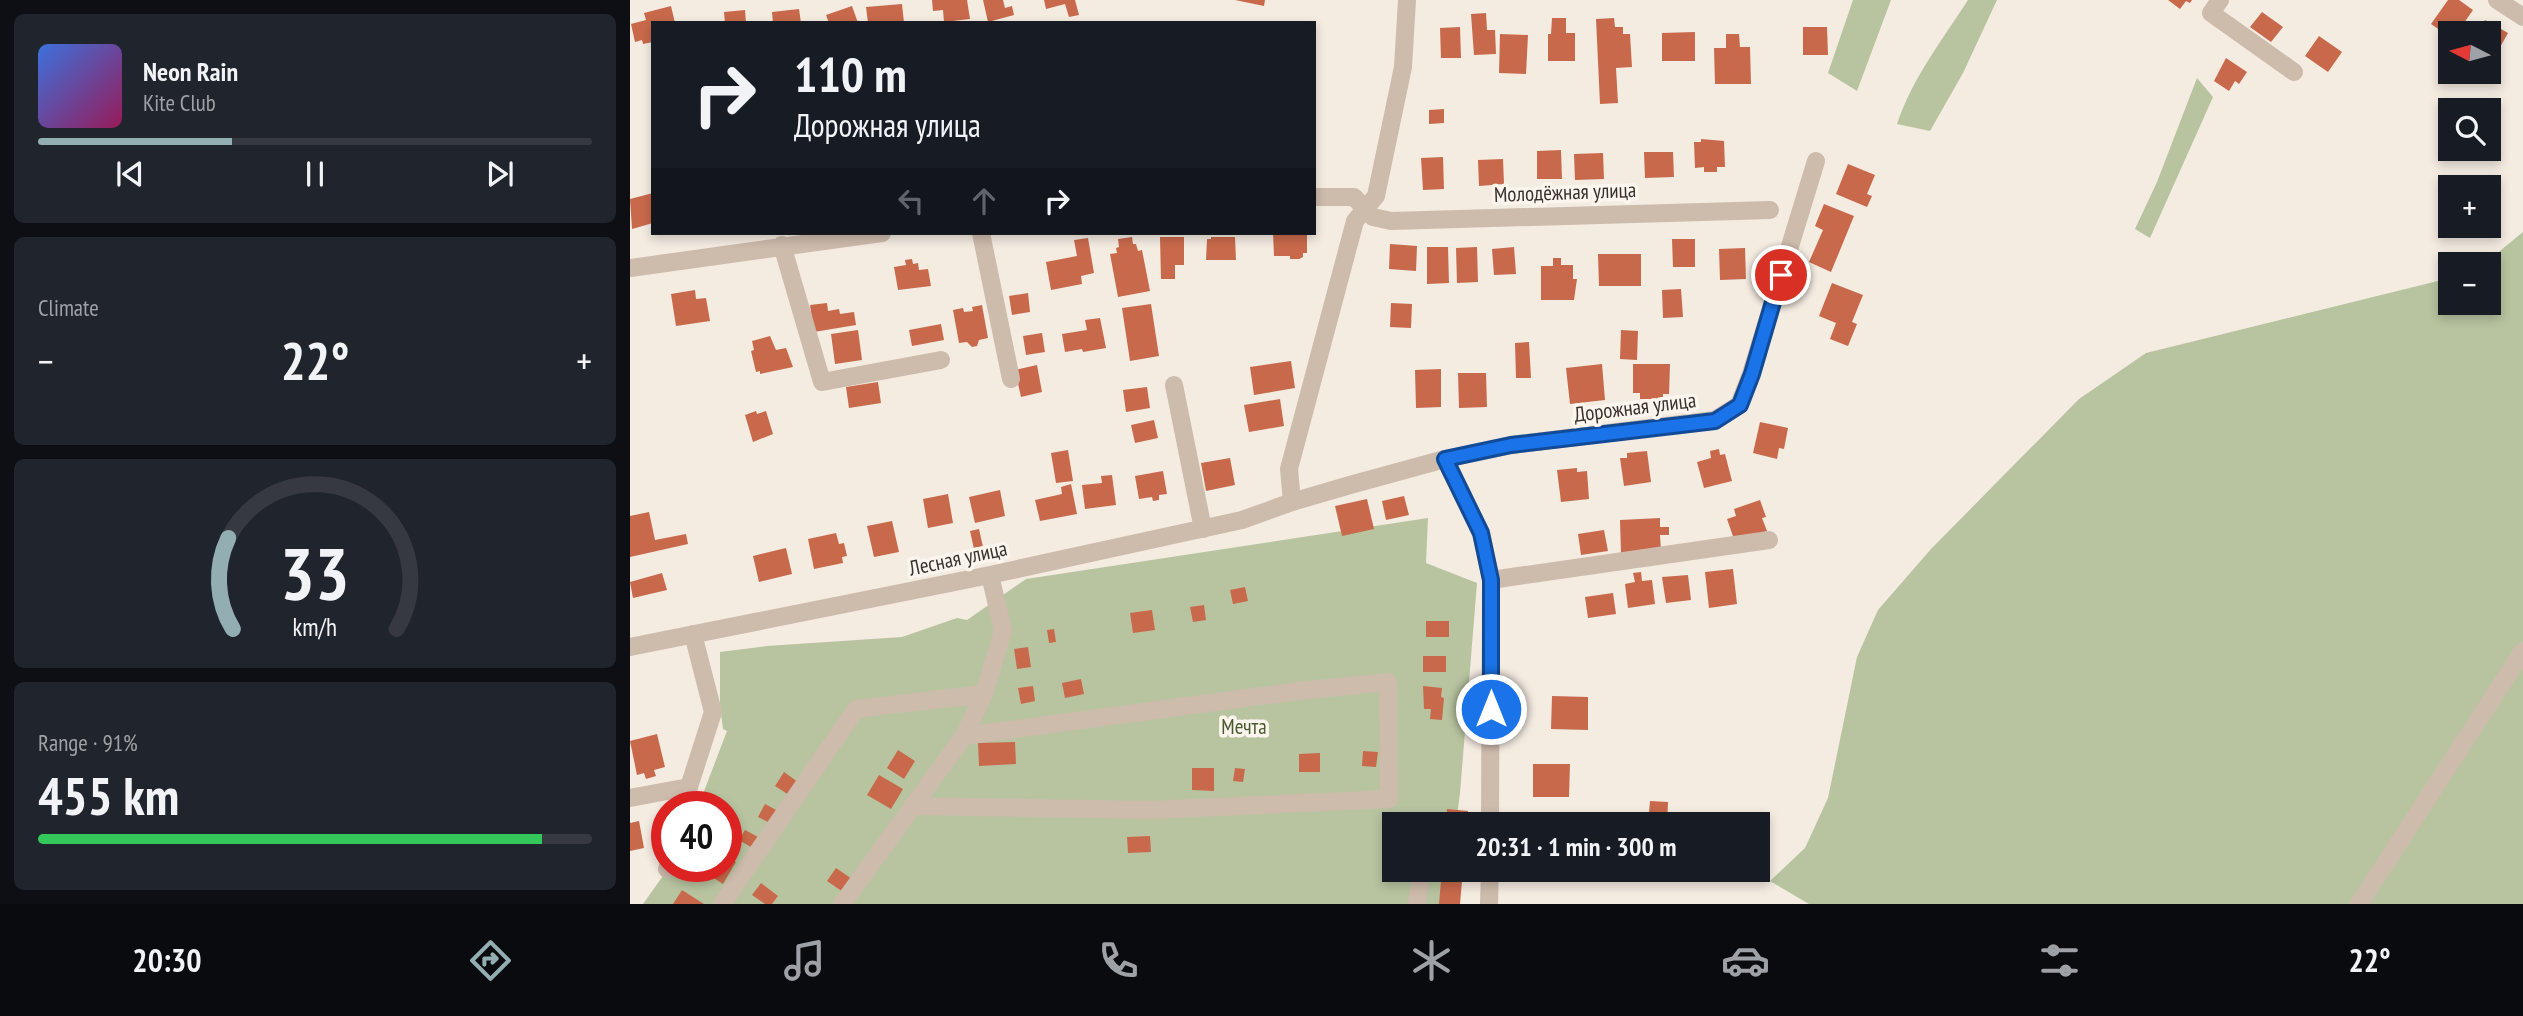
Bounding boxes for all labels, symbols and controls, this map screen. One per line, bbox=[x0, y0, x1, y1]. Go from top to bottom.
north arrow bbox=[2438, 21, 2501, 84]
map controls bbox=[2438, 21, 2501, 315]
text: 110 m bbox=[794, 42, 907, 106]
icon: right bbox=[679, 49, 770, 140]
text: Neon Rain bbox=[143, 55, 238, 88]
text: Kite Club bbox=[143, 88, 216, 117]
button: search bbox=[2438, 98, 2501, 161]
text: Дорожная улица bbox=[794, 104, 981, 146]
icon: previous bbox=[111, 155, 149, 193]
icon: pause bbox=[296, 155, 334, 193]
icon: next bbox=[481, 155, 519, 193]
button: + bbox=[2438, 175, 2501, 238]
street label: Молодёжная улица bbox=[1493, 176, 1637, 208]
icon: left bbox=[892, 182, 930, 220]
icon: ahead bbox=[965, 182, 1003, 220]
icon: right bbox=[1038, 182, 1076, 220]
pin bbox=[1751, 245, 1811, 305]
button: − bbox=[2438, 252, 2501, 315]
icon: arrive bbox=[1762, 256, 1800, 294]
text: Climate bbox=[38, 293, 99, 322]
text: 22° bbox=[281, 327, 349, 394]
text: − bbox=[38, 336, 54, 385]
text: + bbox=[576, 336, 592, 385]
street label: Дорожная улица bbox=[1573, 386, 1697, 428]
text: 33 bbox=[280, 526, 350, 620]
street label: Лесная улица bbox=[906, 534, 1010, 582]
text: km/h bbox=[293, 611, 337, 643]
position arrow bbox=[1454, 672, 1528, 746]
park label: Мечта bbox=[1221, 713, 1267, 740]
text: Range · 91% bbox=[38, 728, 138, 757]
text: 455 km bbox=[38, 762, 179, 829]
speed limit sign: 40 bbox=[651, 791, 742, 882]
text: 20:31 · 1 min · 300 m bbox=[1476, 830, 1676, 863]
icon: directions bbox=[466, 936, 515, 985]
icon: music bbox=[780, 936, 829, 985]
icon: phone bbox=[1094, 936, 1143, 985]
icon: climate bbox=[1407, 936, 1456, 985]
icon: car bbox=[1721, 936, 1770, 985]
icon: filters bbox=[2035, 936, 2084, 985]
text: 20:30 bbox=[132, 939, 202, 981]
text: 22° bbox=[2348, 939, 2391, 981]

